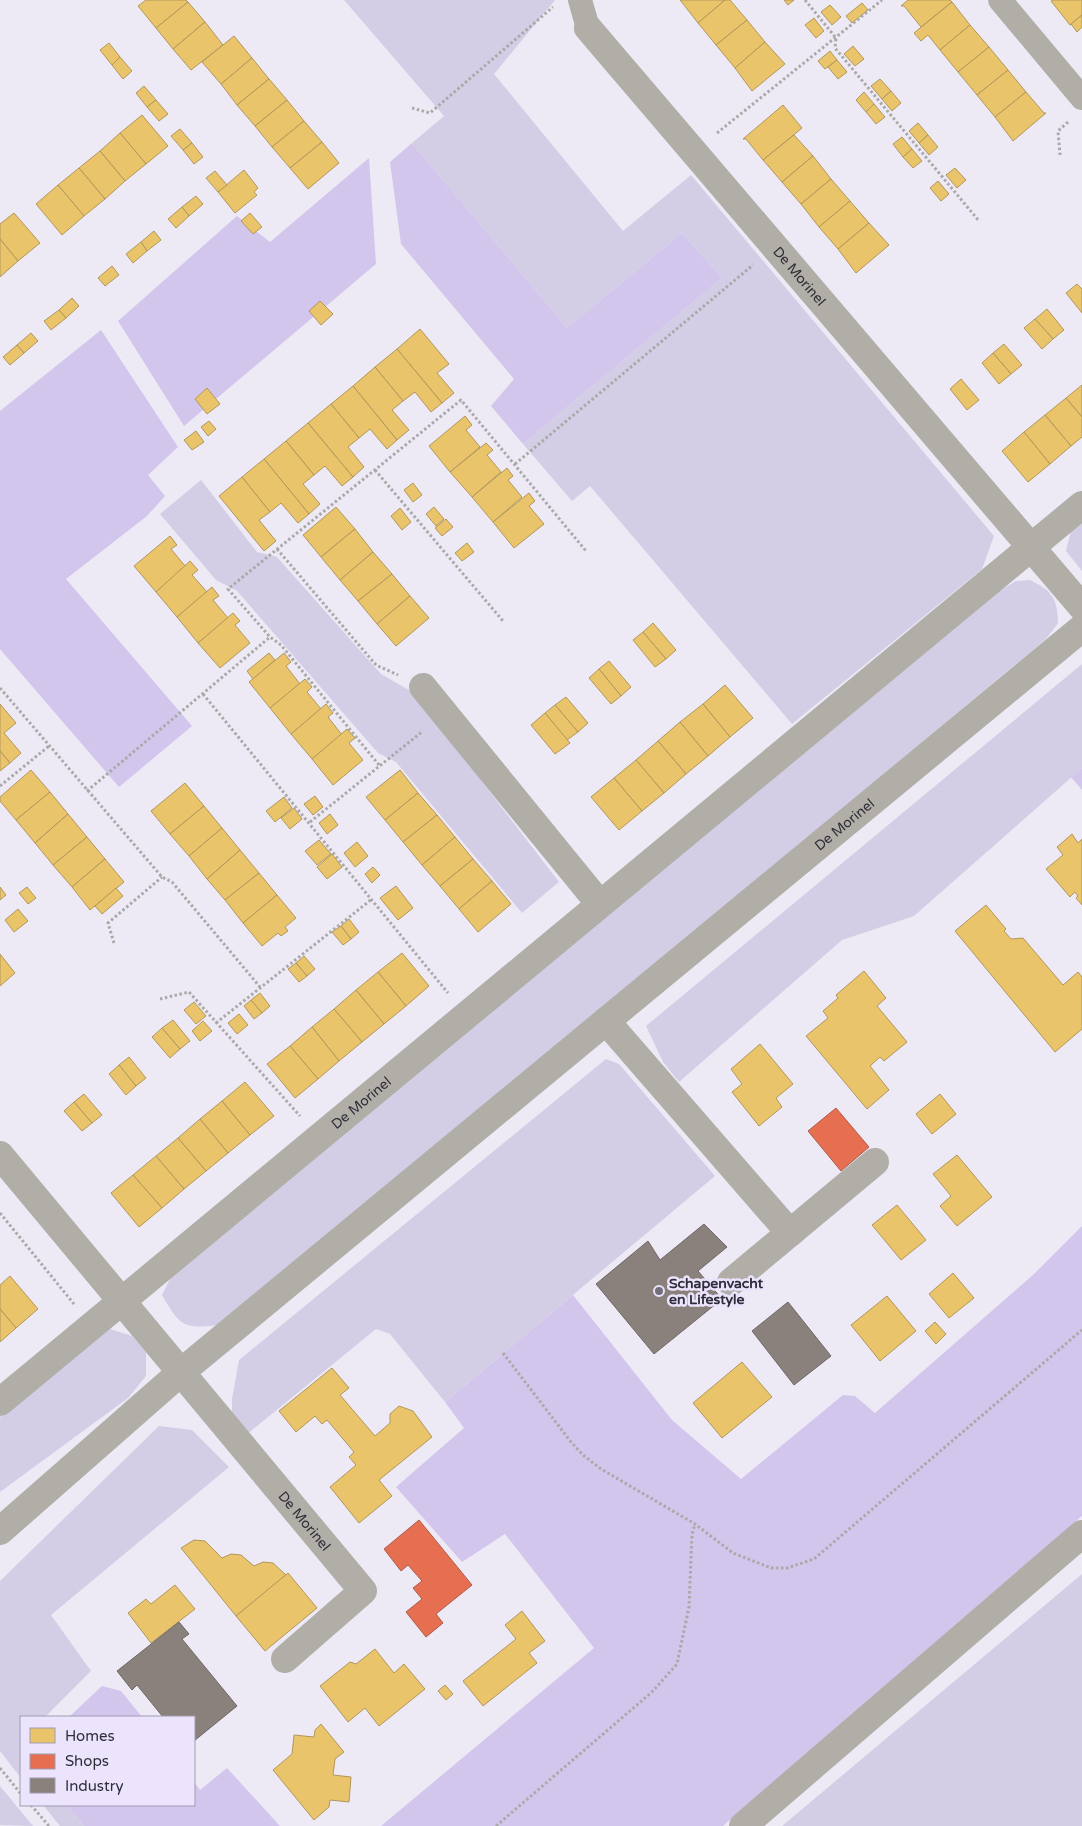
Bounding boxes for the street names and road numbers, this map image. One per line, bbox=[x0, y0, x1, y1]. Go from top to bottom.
street label: De Morinel bbox=[769, 243, 829, 309]
street label: De Morinel bbox=[811, 795, 878, 854]
street label: De Morinel bbox=[328, 1073, 395, 1133]
street label: De Morinel bbox=[274, 1488, 334, 1554]

